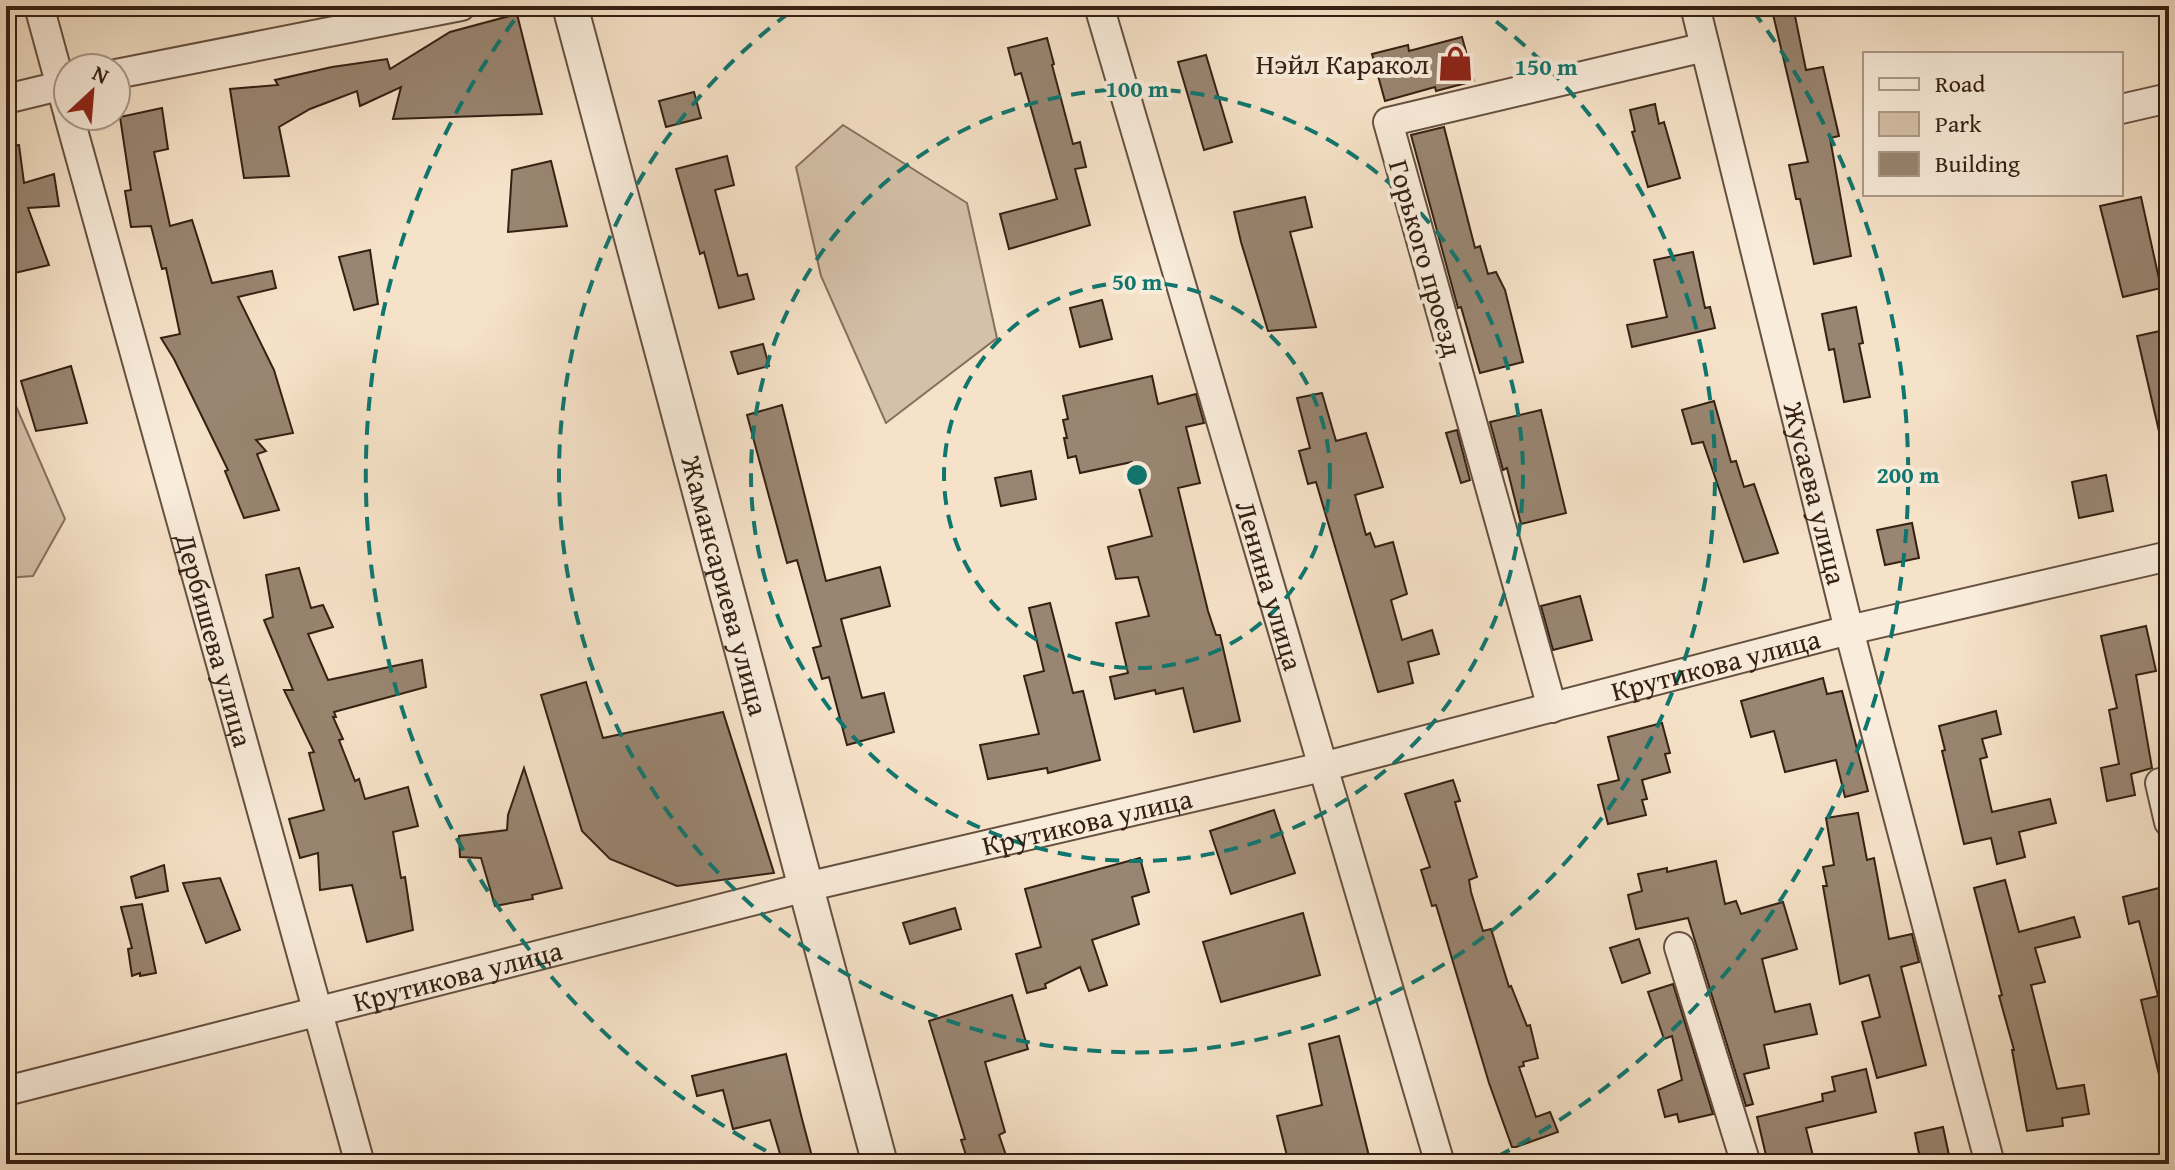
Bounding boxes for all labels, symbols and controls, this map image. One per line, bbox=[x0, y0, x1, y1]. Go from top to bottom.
place label: Нэйл Каракол bbox=[1256, 43, 1429, 84]
shop icon: Нэйл Каракол bbox=[1436, 45, 1474, 83]
text: 150 m bbox=[1514, 49, 1578, 84]
north arrow bbox=[52, 52, 132, 132]
legend bbox=[1863, 52, 2123, 196]
text: N bbox=[87, 56, 115, 92]
text: Road bbox=[1935, 66, 1985, 101]
text: 100 m bbox=[1105, 71, 1169, 106]
text: Park bbox=[1935, 106, 1982, 141]
text: Building bbox=[1935, 146, 2020, 181]
street label: Горького проезд bbox=[1379, 155, 1474, 361]
text: 50 m bbox=[1112, 264, 1163, 299]
street label: Жусаева улица bbox=[1773, 397, 1858, 590]
street label: Жамансариева улица bbox=[671, 450, 780, 720]
text: 200 m bbox=[1876, 457, 1940, 492]
centre of rings bbox=[1123, 461, 1151, 489]
street label: Ленина улица bbox=[1226, 495, 1315, 676]
street label: Дербишева улица bbox=[166, 527, 264, 752]
street label: Крутикова улица bbox=[1606, 617, 1825, 711]
street label: Крутикова улица bbox=[978, 777, 1197, 865]
street label: Крутикова улица bbox=[348, 929, 567, 1022]

